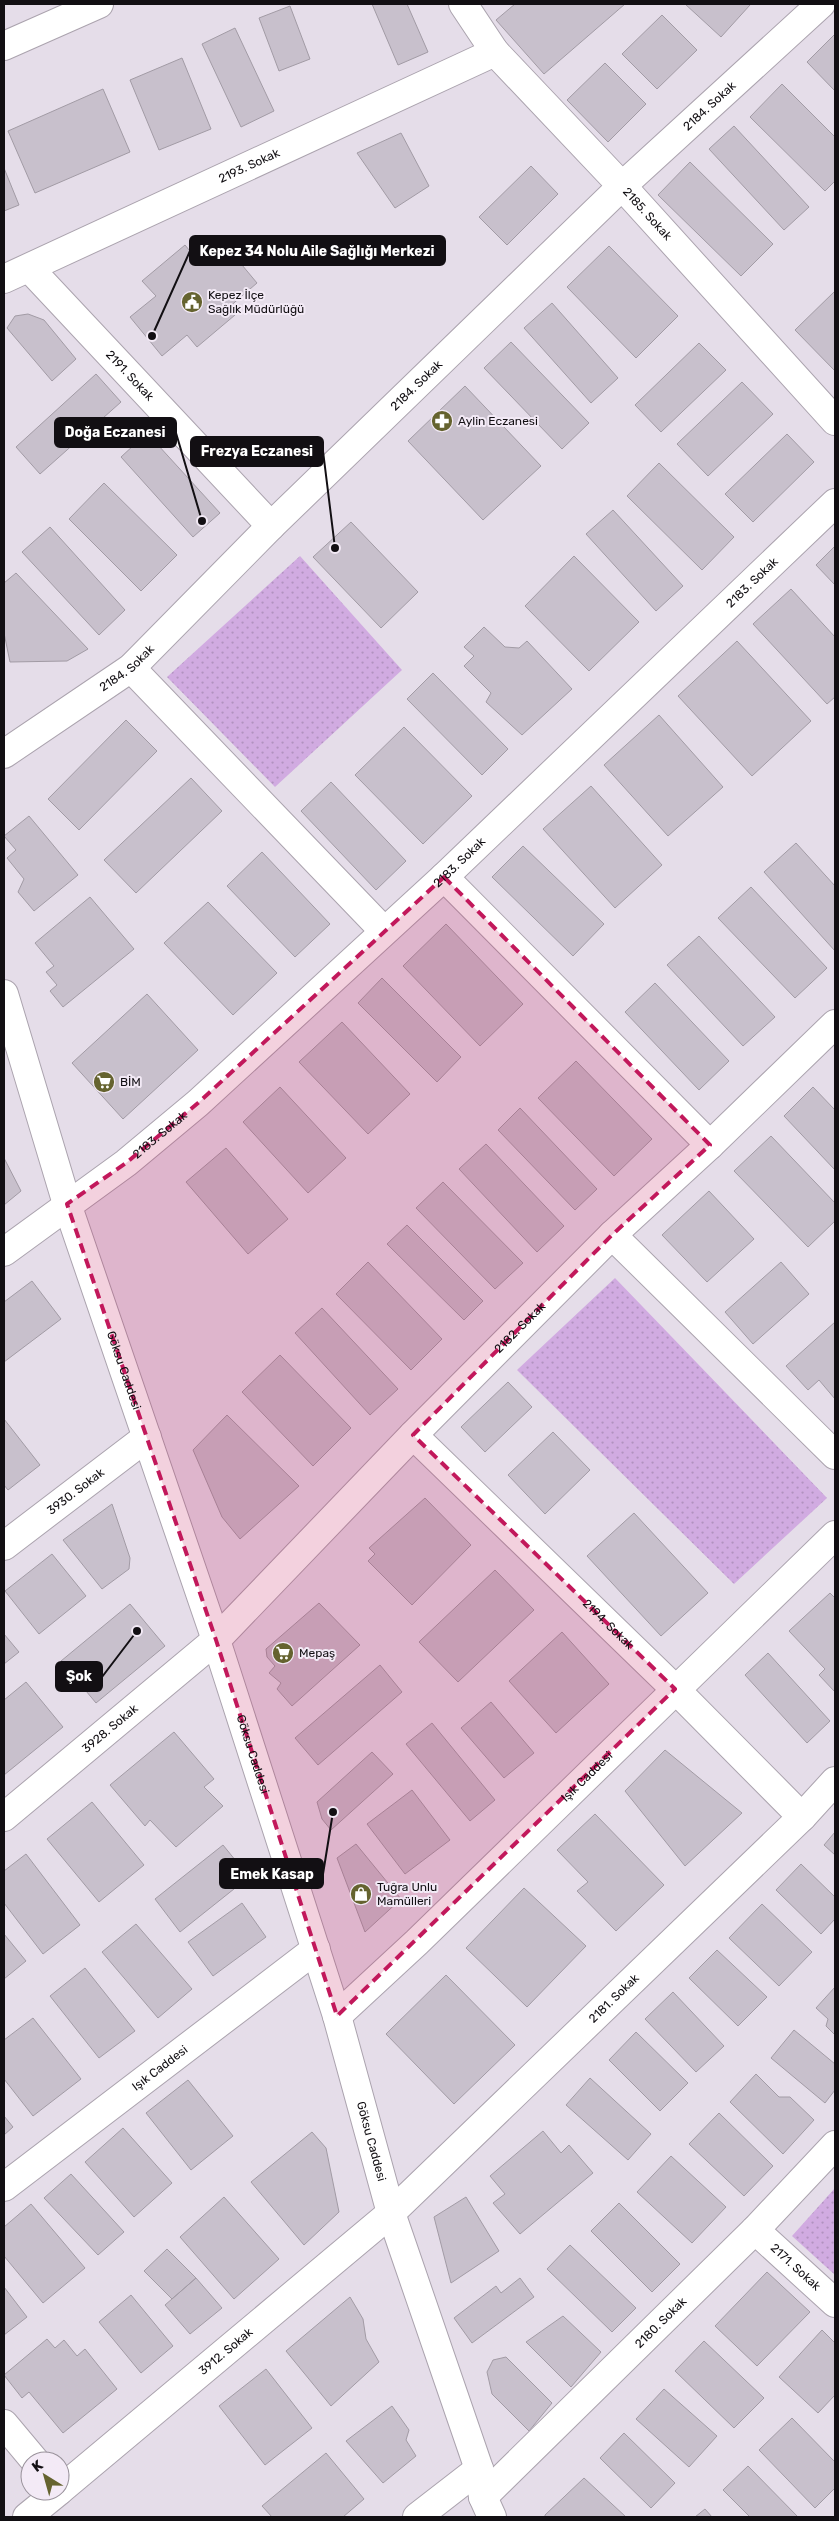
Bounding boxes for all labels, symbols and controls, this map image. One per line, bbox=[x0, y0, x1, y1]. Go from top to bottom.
street label: 2184. Sokak bbox=[680, 78, 739, 134]
street label: 2193. Sokak bbox=[216, 145, 283, 186]
street label: 2185. Sokak bbox=[620, 185, 675, 244]
callout: Kepez 34 Nolu Aile Sağlığı Merkezi bbox=[190, 236, 445, 265]
text: Kepez 34 Nolu Aile Sağlığı Merkezi bbox=[200, 243, 434, 260]
place label: Kepez İlçe Sağlık Müdürlüğü bbox=[208, 288, 304, 316]
public building icon: Kepez İlçe Sağlık Müdürlüğü bbox=[180, 290, 204, 314]
street label: 2191. Sokak bbox=[103, 347, 157, 404]
street label: 2184. Sokak bbox=[388, 357, 446, 413]
pharmacy icon: Aylin Eczanesi bbox=[430, 409, 454, 433]
place label: Aylin Eczanesi bbox=[458, 414, 538, 428]
callout: Doğa Eczanesi bbox=[55, 418, 176, 447]
text: Doğa Eczanesi bbox=[65, 424, 165, 441]
callout: Frezya Eczanesi bbox=[191, 437, 323, 466]
text: Frezya Eczanesi bbox=[201, 443, 313, 460]
street label: 2183. Sokak bbox=[723, 554, 781, 610]
street label: 2184. Sokak bbox=[97, 641, 157, 694]
street label: 2183. Sokak bbox=[430, 834, 489, 890]
supermarket icon: BİM bbox=[92, 1070, 116, 1094]
place label: BİM bbox=[120, 1075, 141, 1089]
street label: 2183. Sokak bbox=[130, 1108, 190, 1161]
street label: 2182. Sokak bbox=[492, 1299, 549, 1356]
street label: Göksu Caddesi bbox=[104, 1329, 144, 1412]
street label: 3930. Sokak bbox=[44, 1465, 108, 1518]
street label: 2194. Sokak bbox=[580, 1596, 637, 1653]
supermarket icon: Mepaş bbox=[271, 1641, 295, 1665]
place label: Mepaş bbox=[299, 1646, 335, 1660]
callout: Şok bbox=[56, 1662, 102, 1691]
text: Şok bbox=[66, 1668, 93, 1685]
street label: 3928. Sokak bbox=[79, 1701, 141, 1756]
street label: Göksu Caddesi bbox=[234, 1713, 272, 1796]
street label: Işık Caddesi bbox=[558, 1749, 615, 1805]
callout: Emek Kasap bbox=[220, 1859, 323, 1888]
text: Emek Kasap bbox=[230, 1866, 314, 1883]
place label: Tuğra Unlu Mamülleri bbox=[377, 1880, 437, 1908]
shop icon: Tuğra Unlu Mamülleri bbox=[349, 1882, 373, 1906]
street label: 2181. Sokak bbox=[586, 1970, 642, 2026]
street label: Işık Caddesi bbox=[129, 2042, 190, 2094]
street label: Göksu Caddesi bbox=[354, 2100, 389, 2183]
street label: 2171. Sokak bbox=[768, 2241, 824, 2294]
street label: 2180. Sokak bbox=[632, 2294, 690, 2351]
street label: 3912. Sokak bbox=[196, 2324, 256, 2378]
north arrow bbox=[20, 2451, 70, 2501]
text: K bbox=[29, 2456, 47, 2476]

